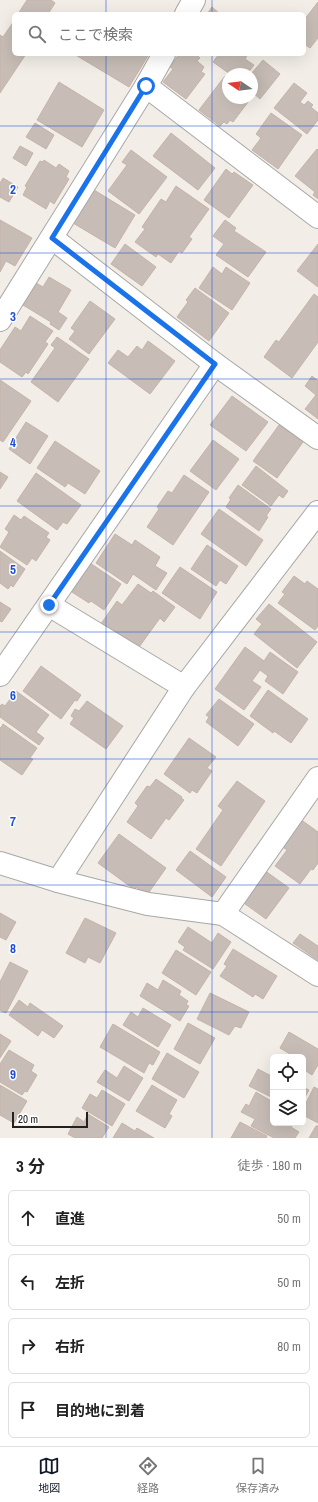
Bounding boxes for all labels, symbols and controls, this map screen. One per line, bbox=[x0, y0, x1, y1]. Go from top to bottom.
search box bbox=[12, 12, 306, 56]
icon: search bbox=[26, 23, 48, 45]
text: ここで検索 bbox=[58, 24, 133, 45]
north arrow bbox=[222, 68, 258, 104]
route start bbox=[137, 77, 155, 95]
text: 2 bbox=[10, 181, 16, 198]
text: 3 bbox=[10, 308, 16, 325]
text: 4 bbox=[10, 434, 16, 451]
text: 5 bbox=[10, 561, 16, 578]
route end bbox=[40, 596, 58, 614]
text: 6 bbox=[10, 687, 16, 704]
text: 7 bbox=[10, 813, 16, 830]
text: 8 bbox=[10, 940, 16, 957]
map controls bbox=[270, 1054, 306, 1126]
button: locate bbox=[270, 1054, 306, 1090]
text: 9 bbox=[10, 1066, 16, 1083]
button: layers bbox=[270, 1090, 306, 1126]
scale bar bbox=[12, 1110, 88, 1129]
text: 20 m bbox=[18, 1112, 38, 1126]
text: 3 分 bbox=[16, 1154, 45, 1177]
text: 徒歩 · 180 m bbox=[237, 1157, 302, 1174]
icon: ahead bbox=[17, 1207, 39, 1229]
text: 直進 bbox=[55, 1208, 85, 1229]
text: 50 m bbox=[277, 1210, 301, 1227]
icon: left bbox=[17, 1271, 39, 1293]
text: 左折 bbox=[55, 1272, 85, 1293]
text: 50 m bbox=[277, 1274, 301, 1291]
icon: right bbox=[17, 1335, 39, 1357]
text: 右折 bbox=[55, 1336, 85, 1357]
text: 80 m bbox=[277, 1338, 301, 1355]
icon: arrive bbox=[17, 1399, 39, 1421]
text: 目的地に到着 bbox=[55, 1400, 145, 1421]
tab: 地図 bbox=[38, 1455, 60, 1495]
tab: 経路 bbox=[137, 1455, 159, 1495]
tab: 保存済み bbox=[236, 1455, 280, 1495]

